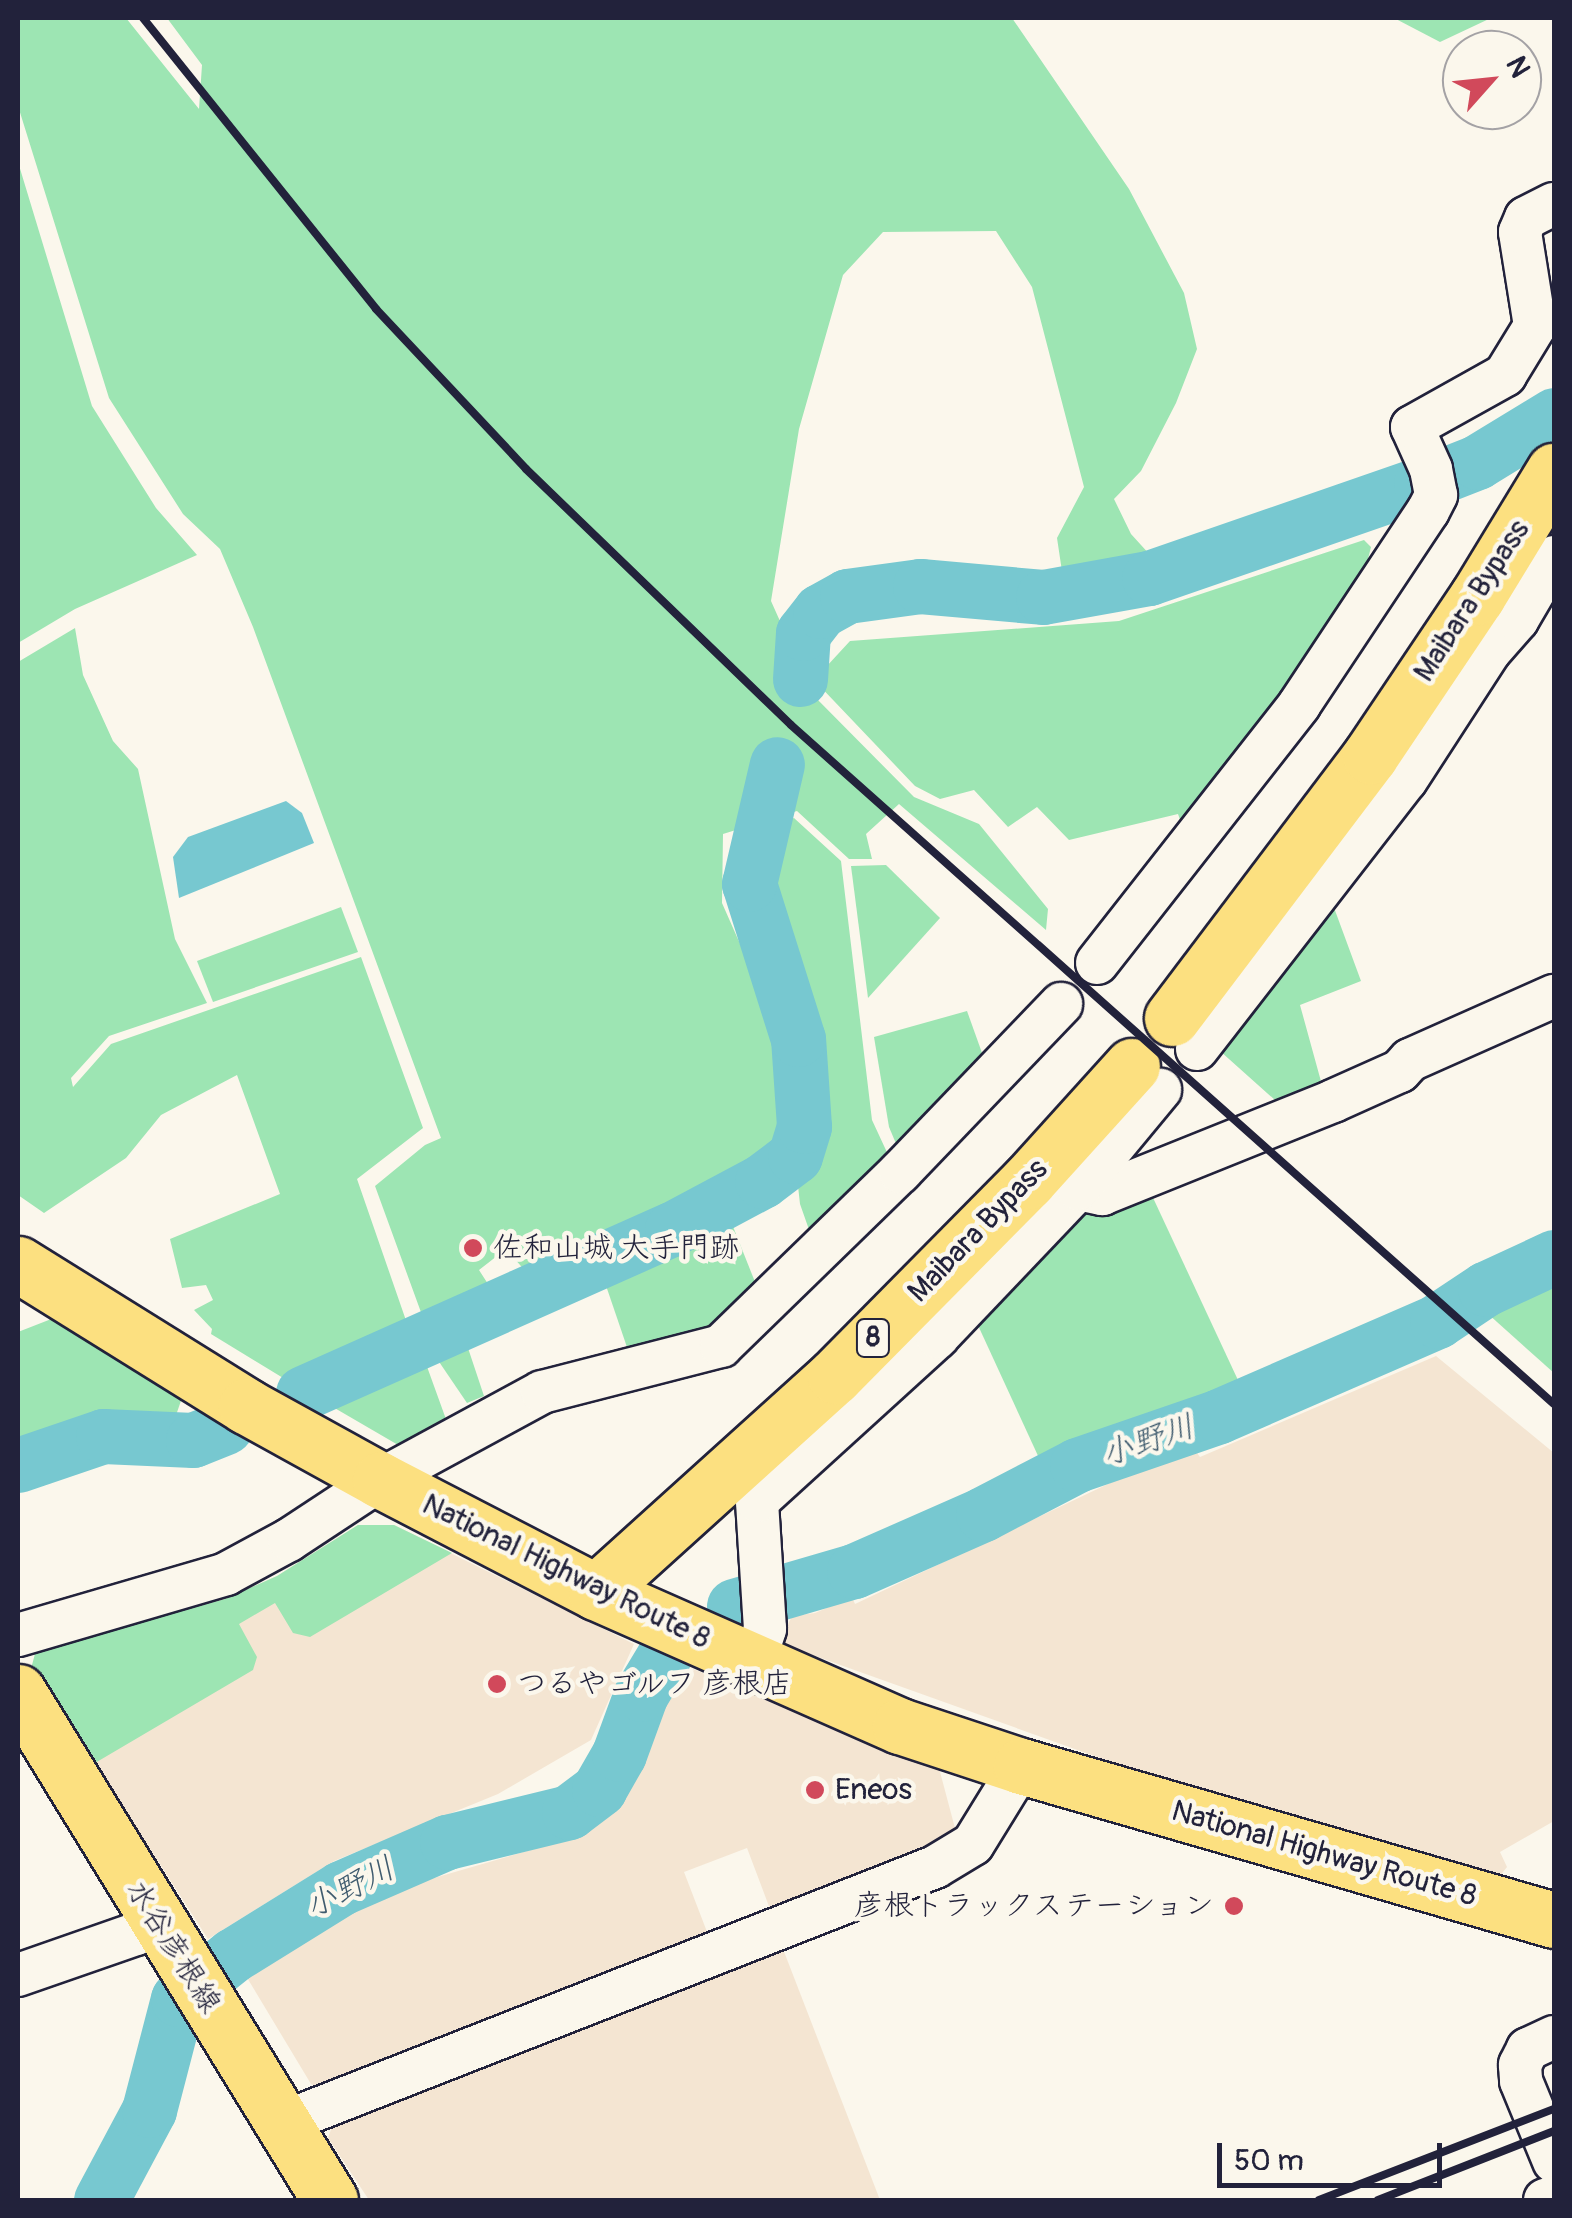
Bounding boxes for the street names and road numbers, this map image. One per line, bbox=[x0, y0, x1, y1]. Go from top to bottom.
street label: Maibara Bypass bbox=[1406, 513, 1538, 689]
street label: Maibara Bypass bbox=[901, 1152, 1055, 1310]
road number: 8 bbox=[856, 1315, 890, 1361]
street label: National Highway Route 8 bbox=[416, 1487, 716, 1657]
street label: National Highway Route 8 bbox=[1167, 1793, 1481, 1915]
street label: 水谷彦根線 bbox=[118, 1874, 228, 2020]

